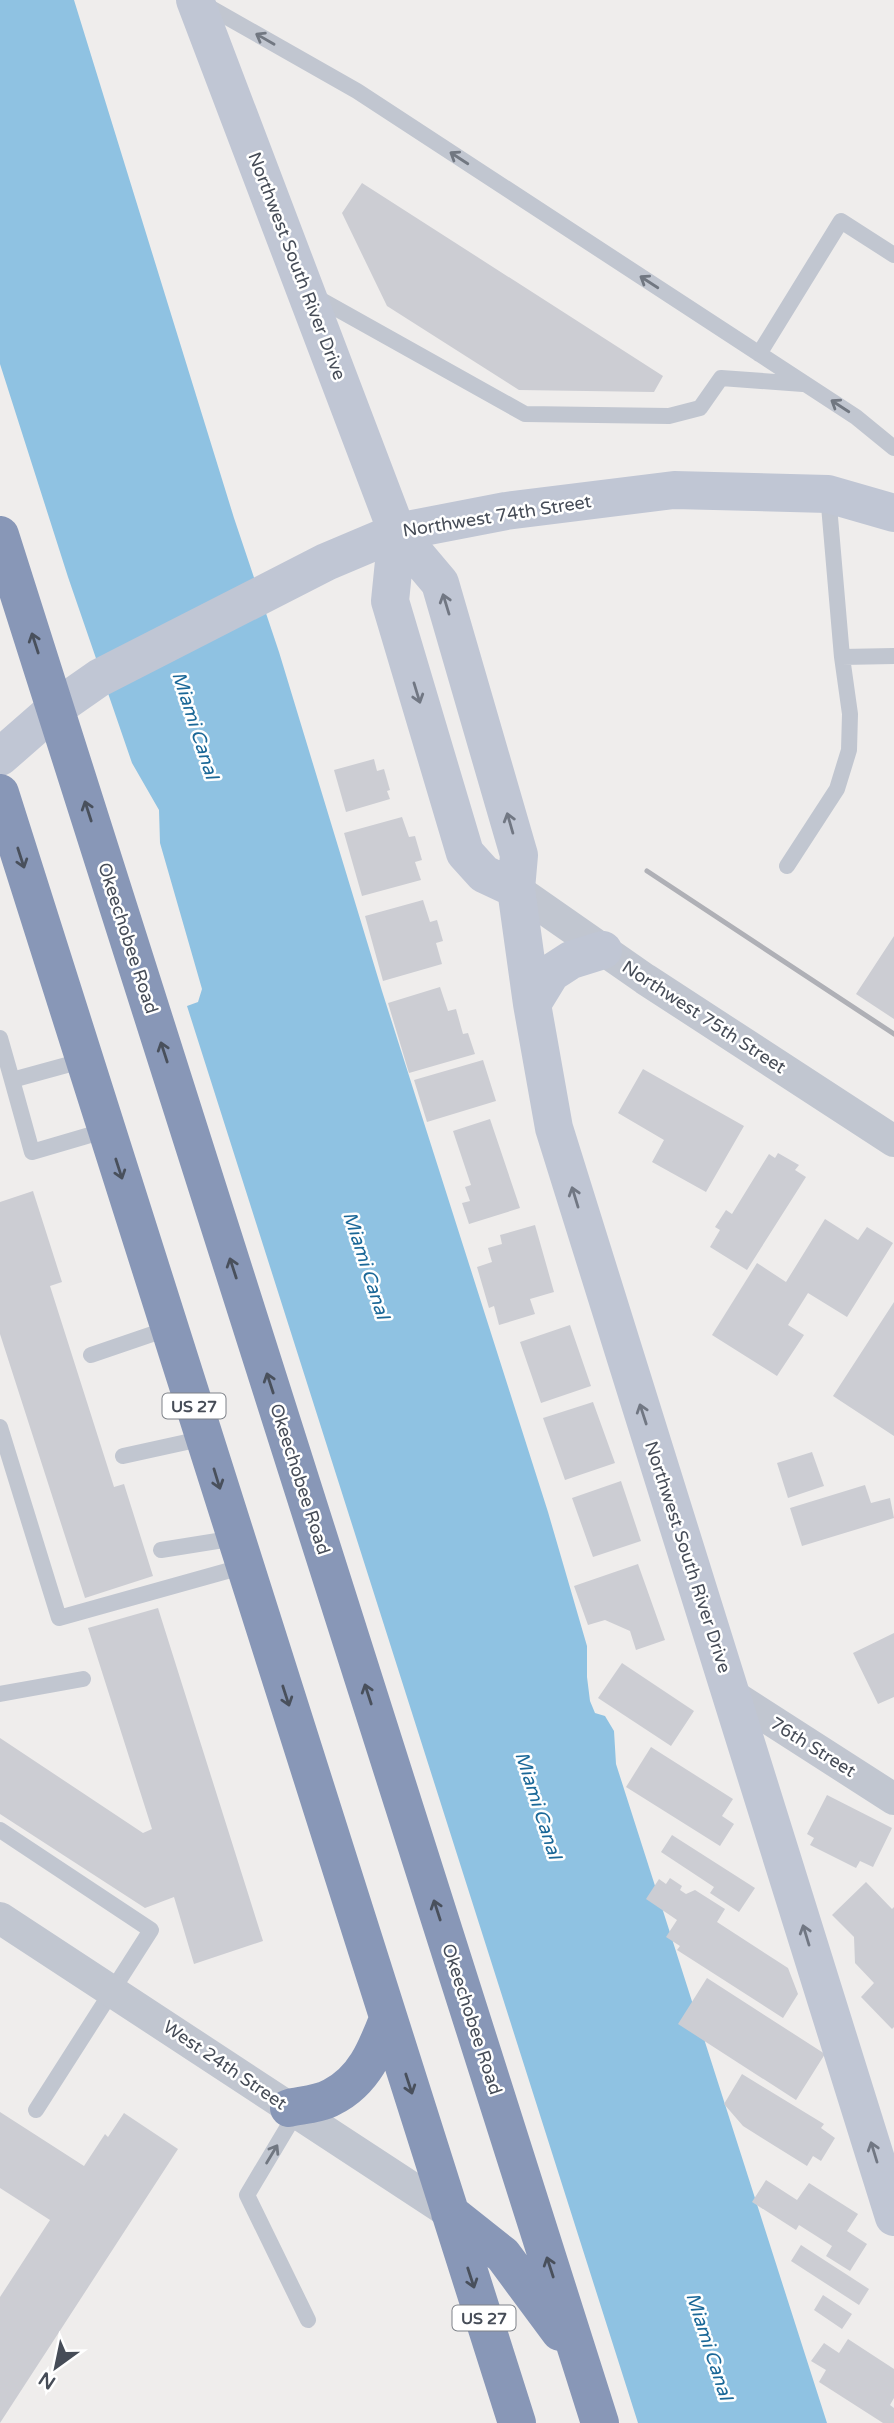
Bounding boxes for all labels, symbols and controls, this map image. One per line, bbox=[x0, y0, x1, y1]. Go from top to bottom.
one-way arrow bbox=[256, 32, 276, 46]
street label: Northwest South River Drive bbox=[243, 149, 351, 383]
one-way arrow bbox=[450, 151, 469, 165]
one-way arrow bbox=[640, 275, 660, 289]
one-way arrow bbox=[831, 399, 850, 414]
street label: Northwest 74th Street bbox=[401, 490, 593, 542]
one-way arrow bbox=[438, 593, 451, 615]
one-way arrow bbox=[28, 632, 41, 654]
water label: Miami Canal bbox=[167, 669, 223, 784]
one-way arrow bbox=[411, 682, 424, 704]
one-way arrow bbox=[81, 801, 93, 823]
one-way arrow bbox=[502, 812, 515, 834]
one-way arrow bbox=[15, 847, 28, 869]
street label: Okeechobee Road bbox=[93, 860, 163, 1016]
street label: Northwest 75th Street bbox=[618, 956, 790, 1078]
one-way arrow bbox=[157, 1041, 170, 1063]
one-way arrow bbox=[114, 1157, 126, 1179]
one-way arrow bbox=[568, 1186, 581, 1208]
water label: Miami Canal bbox=[338, 1209, 394, 1324]
one-way arrow bbox=[226, 1258, 239, 1280]
one-way arrow bbox=[263, 1373, 275, 1395]
road number: US 27 bbox=[162, 1394, 226, 1418]
street label: Okeechobee Road bbox=[265, 1401, 335, 1557]
one-way arrow bbox=[635, 1403, 648, 1425]
street label: Northwest South River Drive bbox=[640, 1438, 736, 1676]
one-way arrow bbox=[212, 1468, 225, 1490]
one-way arrow bbox=[361, 1683, 374, 1705]
one-way arrow bbox=[281, 1684, 293, 1706]
street label: 76th Street bbox=[766, 1712, 860, 1782]
water label: Miami Canal bbox=[510, 1749, 566, 1864]
one-way arrow bbox=[430, 1900, 442, 1922]
one-way arrow bbox=[799, 1924, 812, 1946]
street label: Okeechobee Road bbox=[437, 1941, 507, 2097]
street label: West 24th Street bbox=[159, 2016, 291, 2115]
one-way arrow bbox=[404, 2072, 416, 2094]
one-way arrow bbox=[866, 2142, 879, 2164]
one-way arrow bbox=[265, 2144, 279, 2164]
one-way arrow bbox=[543, 2257, 556, 2279]
one-way arrow bbox=[465, 2267, 478, 2289]
water label: Miami Canal bbox=[681, 2290, 737, 2405]
road number: US 27 bbox=[452, 2306, 516, 2330]
north arrow bbox=[21, 2332, 91, 2402]
text: N bbox=[35, 2367, 60, 2394]

